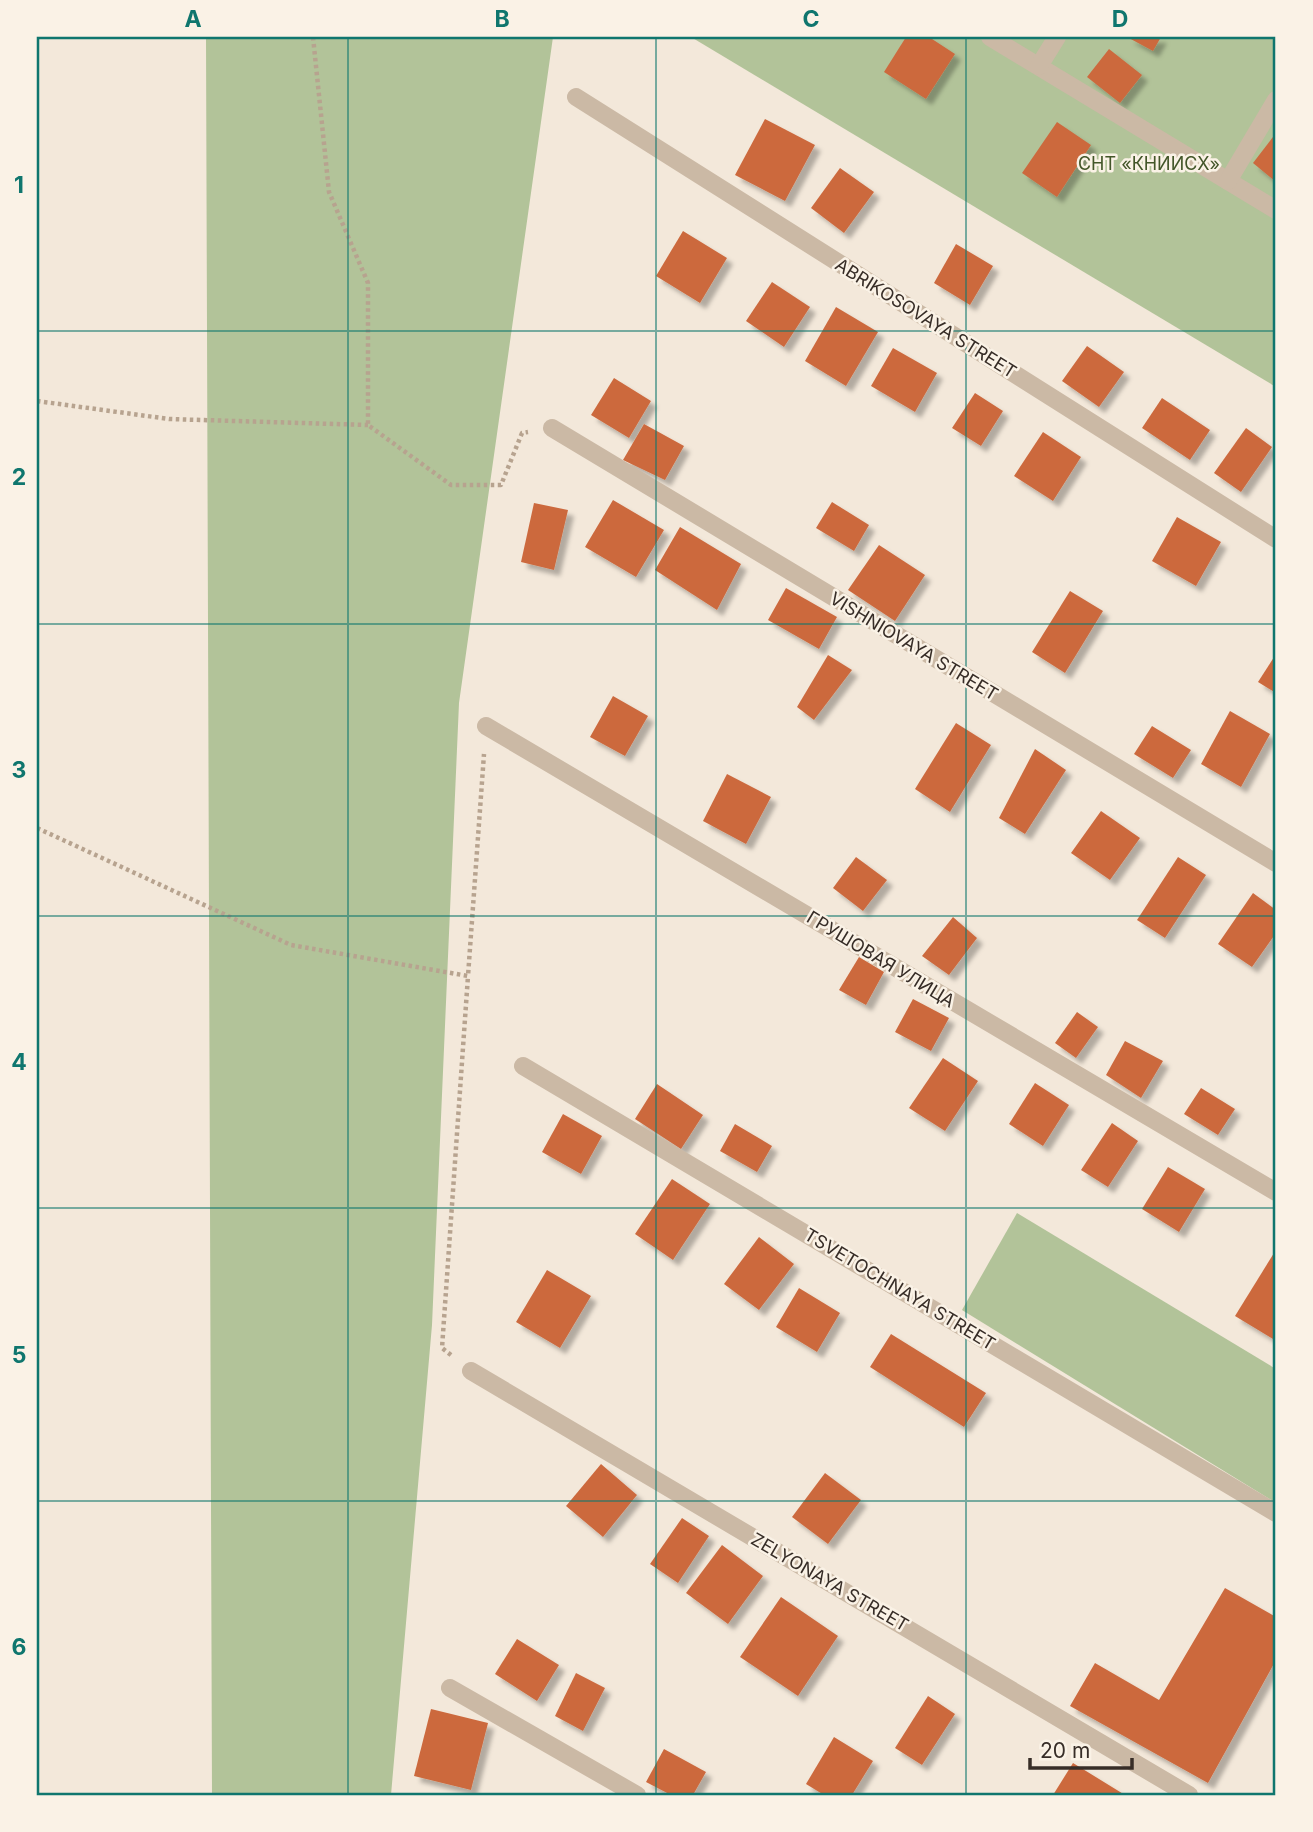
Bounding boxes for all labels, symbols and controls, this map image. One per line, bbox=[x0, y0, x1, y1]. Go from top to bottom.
text: A bbox=[184, 5, 202, 33]
text: B bbox=[494, 5, 510, 33]
text: C bbox=[802, 5, 820, 33]
text: D bbox=[1112, 5, 1128, 33]
park label: СНТ «КНИИСХ» bbox=[1078, 153, 1220, 174]
text: 1 bbox=[14, 171, 24, 199]
street label: ABRIKOSOVAYA STREET bbox=[832, 254, 1020, 382]
text: 2 bbox=[12, 463, 26, 491]
street label: VISHNIOVAYA STREET bbox=[826, 587, 1002, 705]
text: 3 bbox=[12, 756, 26, 784]
street label: ГРУШОВАЯ УЛИЦА bbox=[803, 907, 959, 1011]
text: 4 bbox=[11, 1048, 27, 1076]
street label: TSVETOCHNAYA STREET bbox=[801, 1224, 999, 1354]
text: 5 bbox=[12, 1341, 26, 1369]
street label: ZELYONAYA STREET bbox=[748, 1528, 912, 1636]
text: 6 bbox=[12, 1633, 26, 1661]
scale bar bbox=[1030, 1727, 1131, 1771]
text: 20 m bbox=[1040, 1738, 1090, 1763]

